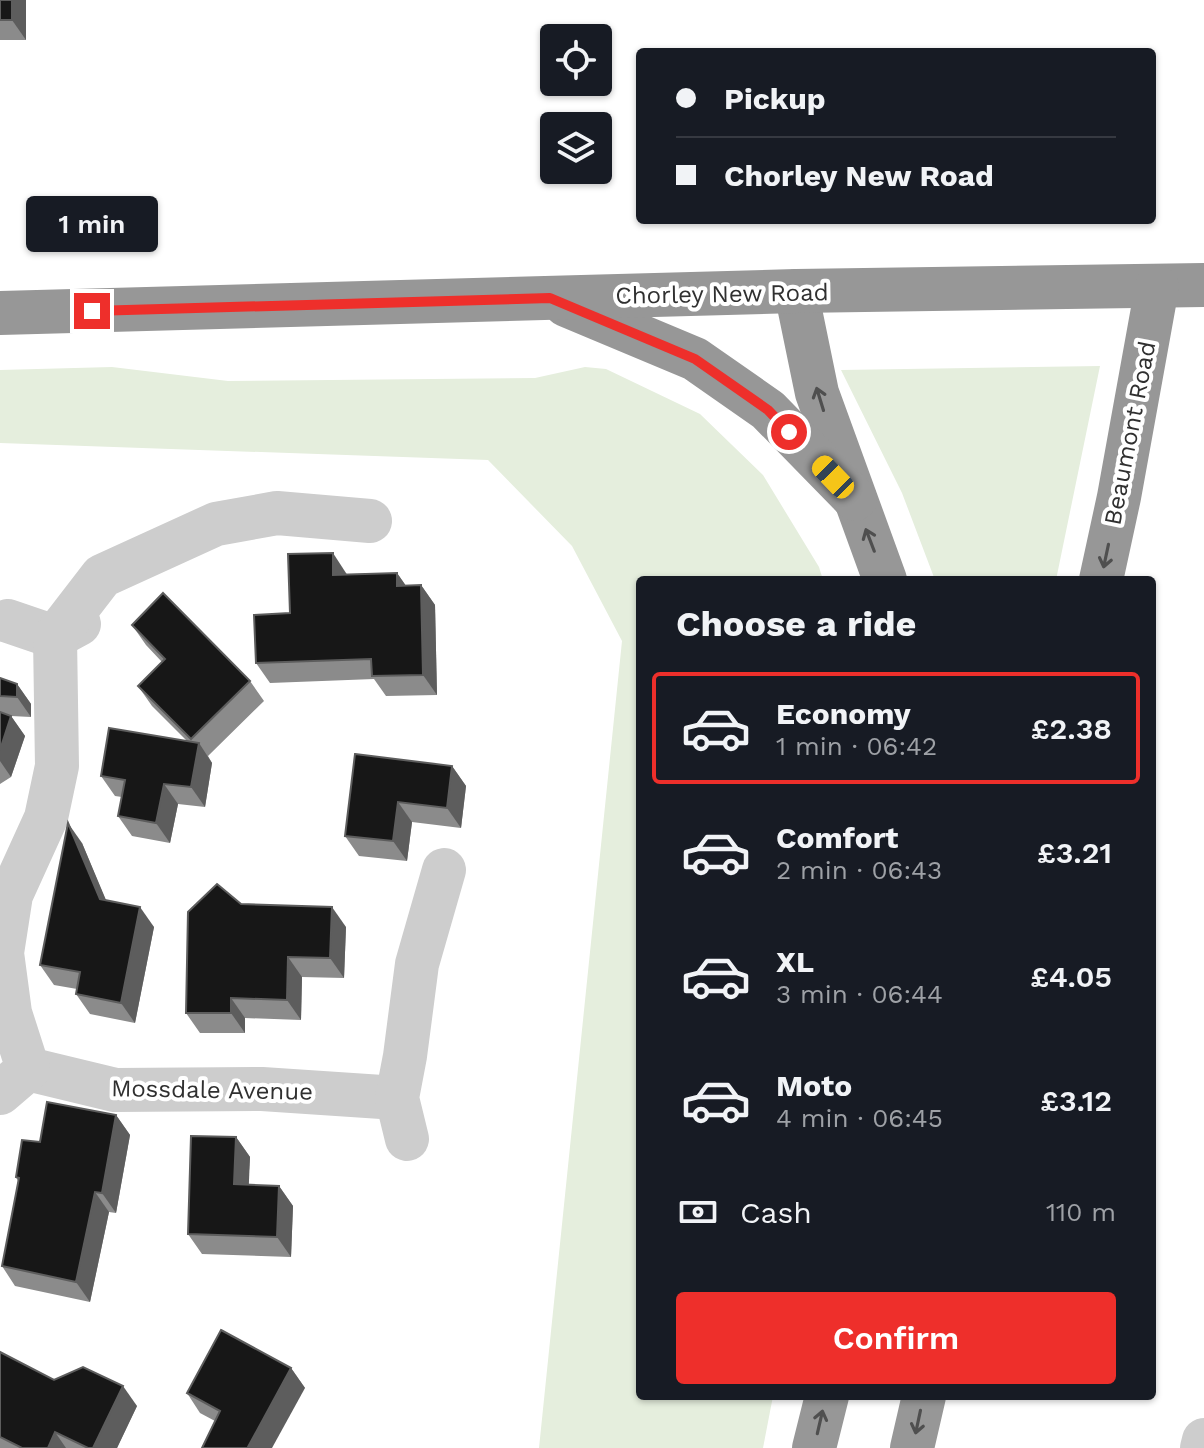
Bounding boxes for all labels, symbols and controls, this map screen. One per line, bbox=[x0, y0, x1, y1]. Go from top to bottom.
map controls bbox=[540, 24, 612, 184]
button: locate bbox=[540, 24, 612, 96]
text: Pickup bbox=[724, 81, 826, 116]
button: layers bbox=[540, 112, 612, 184]
text: Chorley New Road bbox=[724, 158, 994, 193]
callout: 1 min bbox=[26, 195, 158, 251]
text: 1 min bbox=[59, 209, 125, 239]
street label: Chorley New Road bbox=[615, 278, 829, 310]
route end bbox=[74, 293, 110, 329]
street label: Beaumont Road bbox=[1098, 339, 1162, 527]
one-way arrow bbox=[812, 387, 826, 412]
route start bbox=[771, 414, 807, 450]
car bbox=[808, 451, 858, 503]
one-way arrow bbox=[862, 528, 876, 552]
one-way arrow bbox=[1098, 543, 1113, 568]
text: Choose a ride bbox=[676, 603, 916, 645]
icon: car bbox=[680, 692, 752, 764]
text: Economy bbox=[776, 696, 911, 731]
text: £2.38 bbox=[1031, 711, 1112, 746]
text: 1 min · 06:42 bbox=[776, 731, 937, 761]
icon: car bbox=[680, 816, 752, 888]
text: Comfort bbox=[776, 820, 898, 855]
text: £3.21 bbox=[1037, 835, 1112, 870]
text: 2 min · 06:43 bbox=[776, 855, 942, 885]
icon: car bbox=[680, 940, 752, 1012]
text: XL bbox=[776, 944, 814, 979]
text: £4.05 bbox=[1030, 959, 1112, 994]
text: 3 min · 06:44 bbox=[776, 979, 943, 1009]
icon: car bbox=[680, 1064, 752, 1136]
text: Moto bbox=[776, 1068, 852, 1103]
street label: Mossdale Avenue bbox=[111, 1074, 313, 1106]
text: £3.12 bbox=[1040, 1083, 1112, 1118]
text: 4 min · 06:45 bbox=[776, 1103, 943, 1133]
icon: cash bbox=[676, 1190, 720, 1234]
text: Cash bbox=[740, 1195, 812, 1230]
text: 110 m bbox=[1046, 1197, 1116, 1227]
button: Confirm bbox=[676, 1292, 1116, 1384]
one-way arrow bbox=[813, 1409, 828, 1435]
one-way arrow bbox=[910, 1409, 925, 1434]

